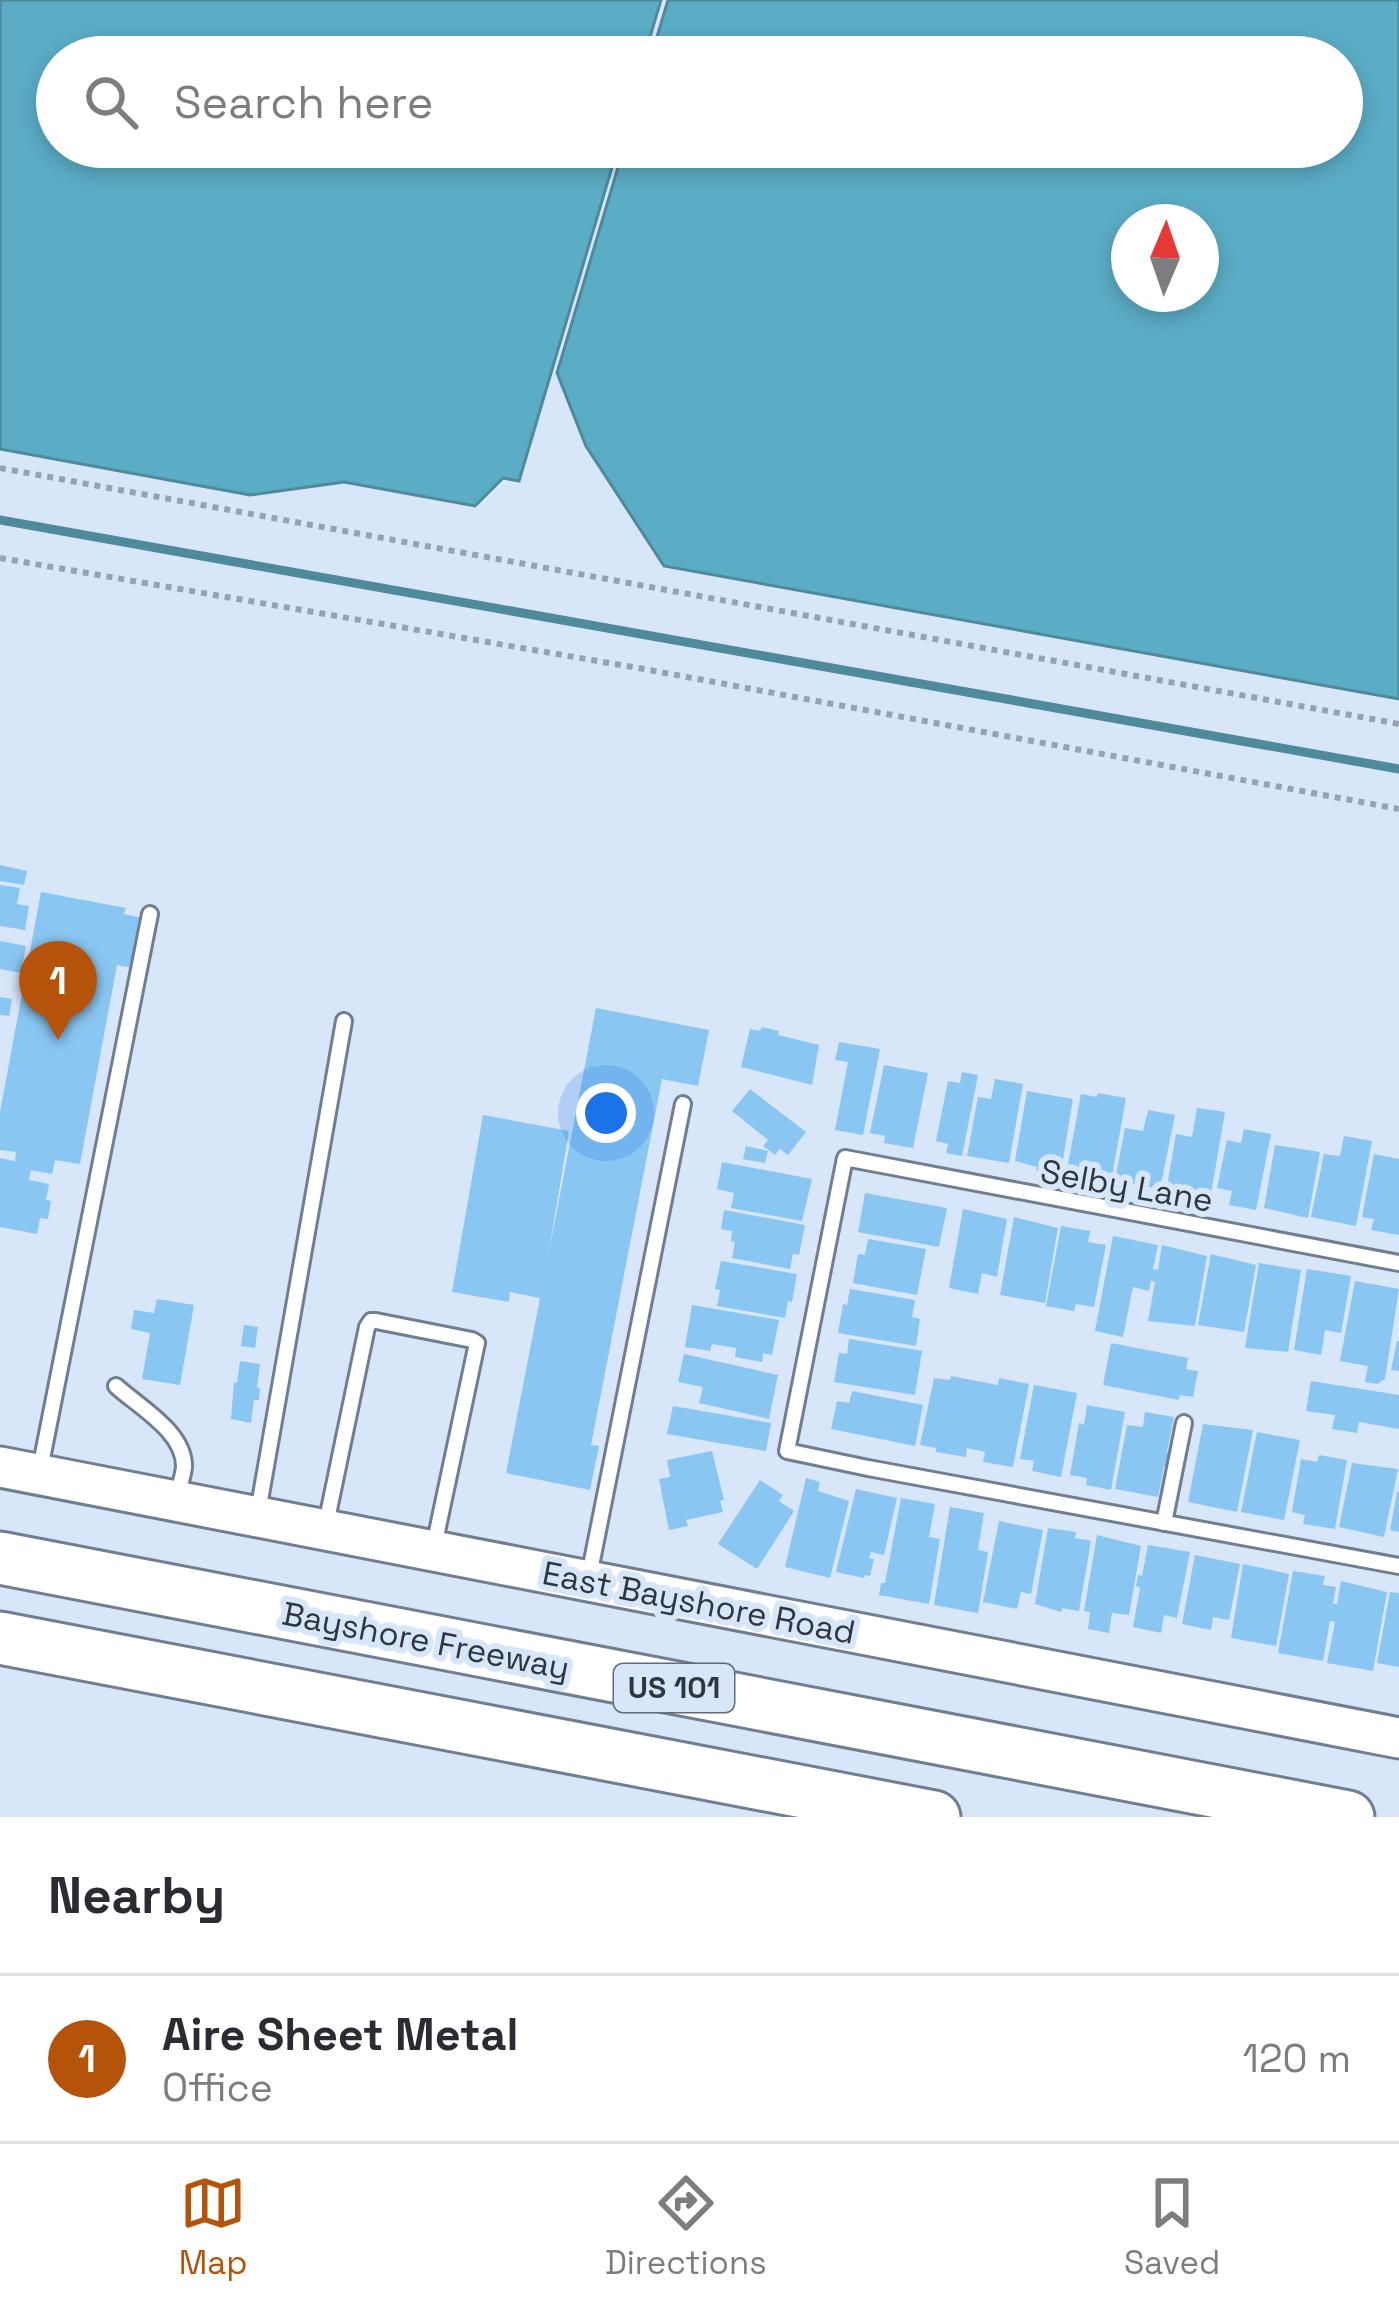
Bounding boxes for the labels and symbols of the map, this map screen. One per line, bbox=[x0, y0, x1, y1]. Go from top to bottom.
north arrow bbox=[1111, 204, 1219, 312]
pin: 1 bbox=[19, 941, 97, 1040]
your location bbox=[576, 1083, 636, 1143]
street label: Selby Lane bbox=[1037, 1150, 1216, 1222]
street label: East Bayshore Road bbox=[539, 1552, 859, 1654]
street label: Bayshore Freeway bbox=[279, 1593, 573, 1689]
road number: US 101 bbox=[614, 1664, 734, 1712]

